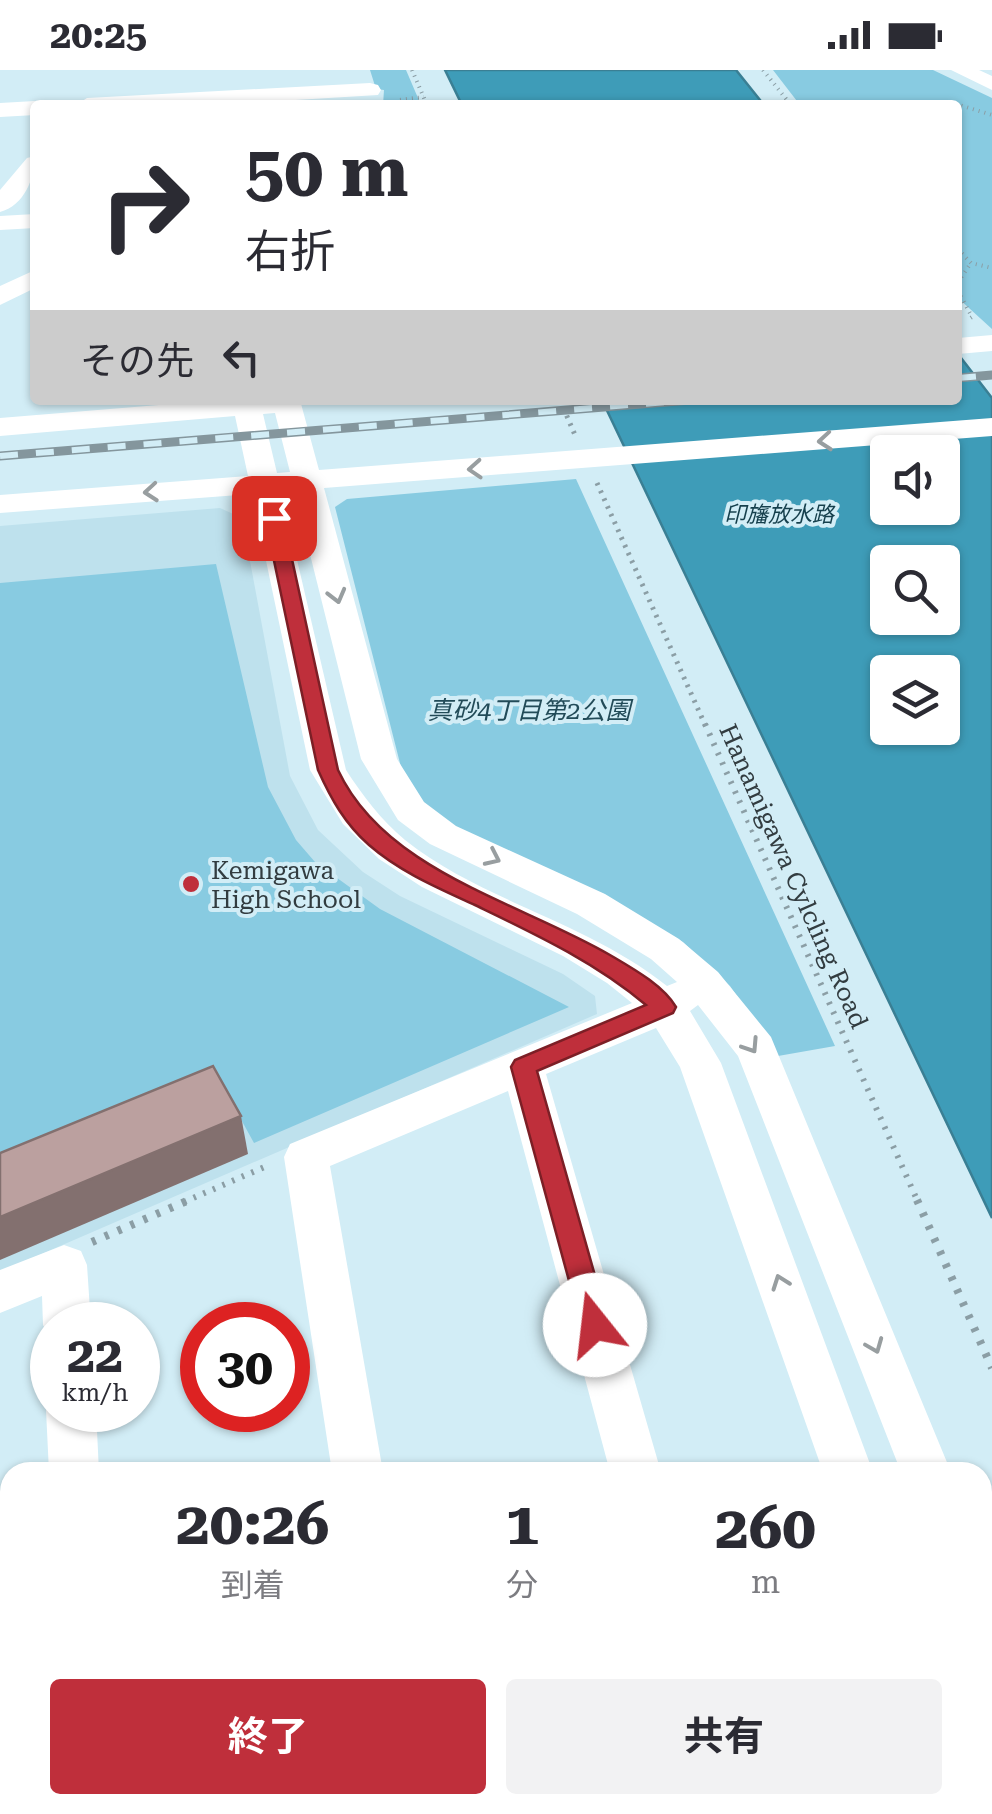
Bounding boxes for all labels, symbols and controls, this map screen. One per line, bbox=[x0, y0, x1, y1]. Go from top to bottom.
text: 20:25 bbox=[50, 13, 147, 57]
text: 50 m bbox=[245, 131, 409, 213]
icon: right bbox=[80, 140, 210, 270]
text: 右折 bbox=[245, 225, 335, 278]
icon: left bbox=[214, 330, 269, 385]
text: その先 bbox=[80, 339, 194, 383]
one-way arrow bbox=[817, 429, 833, 451]
map controls bbox=[870, 435, 960, 745]
button: sound bbox=[870, 435, 960, 525]
one-way arrow bbox=[466, 457, 482, 479]
pin bbox=[232, 476, 317, 561]
one-way arrow bbox=[142, 480, 158, 502]
icon: arrive bbox=[247, 491, 302, 546]
water label: 印旛放水路 bbox=[724, 502, 836, 527]
button: search bbox=[870, 545, 960, 635]
one-way arrow bbox=[325, 587, 346, 604]
button: layers bbox=[870, 655, 960, 745]
park label: 真砂4丁目第2公園 bbox=[427, 696, 633, 725]
street label: Hanamigawa Cylcling Road bbox=[713, 720, 874, 1033]
one-way arrow bbox=[483, 845, 501, 865]
place label: Kemigawa High School bbox=[211, 856, 361, 914]
marker: Kemigawa High School bbox=[180, 873, 202, 895]
one-way arrow bbox=[739, 1035, 758, 1053]
position arrow bbox=[543, 1273, 647, 1377]
one-way arrow bbox=[772, 1274, 792, 1292]
speed limit sign: 30 bbox=[180, 1302, 310, 1432]
text: 22 bbox=[67, 1326, 123, 1384]
one-way arrow bbox=[863, 1336, 883, 1354]
text: km/h bbox=[62, 1378, 128, 1407]
text: 20:26 bbox=[176, 1488, 329, 1559]
text: 1 bbox=[505, 1488, 539, 1559]
text: 260 bbox=[715, 1492, 816, 1563]
text: m bbox=[751, 1563, 780, 1601]
text: 到着 bbox=[221, 1566, 285, 1604]
text: 分 bbox=[506, 1566, 538, 1604]
button: 終了 bbox=[50, 1679, 486, 1794]
button: 共有 bbox=[506, 1679, 942, 1794]

